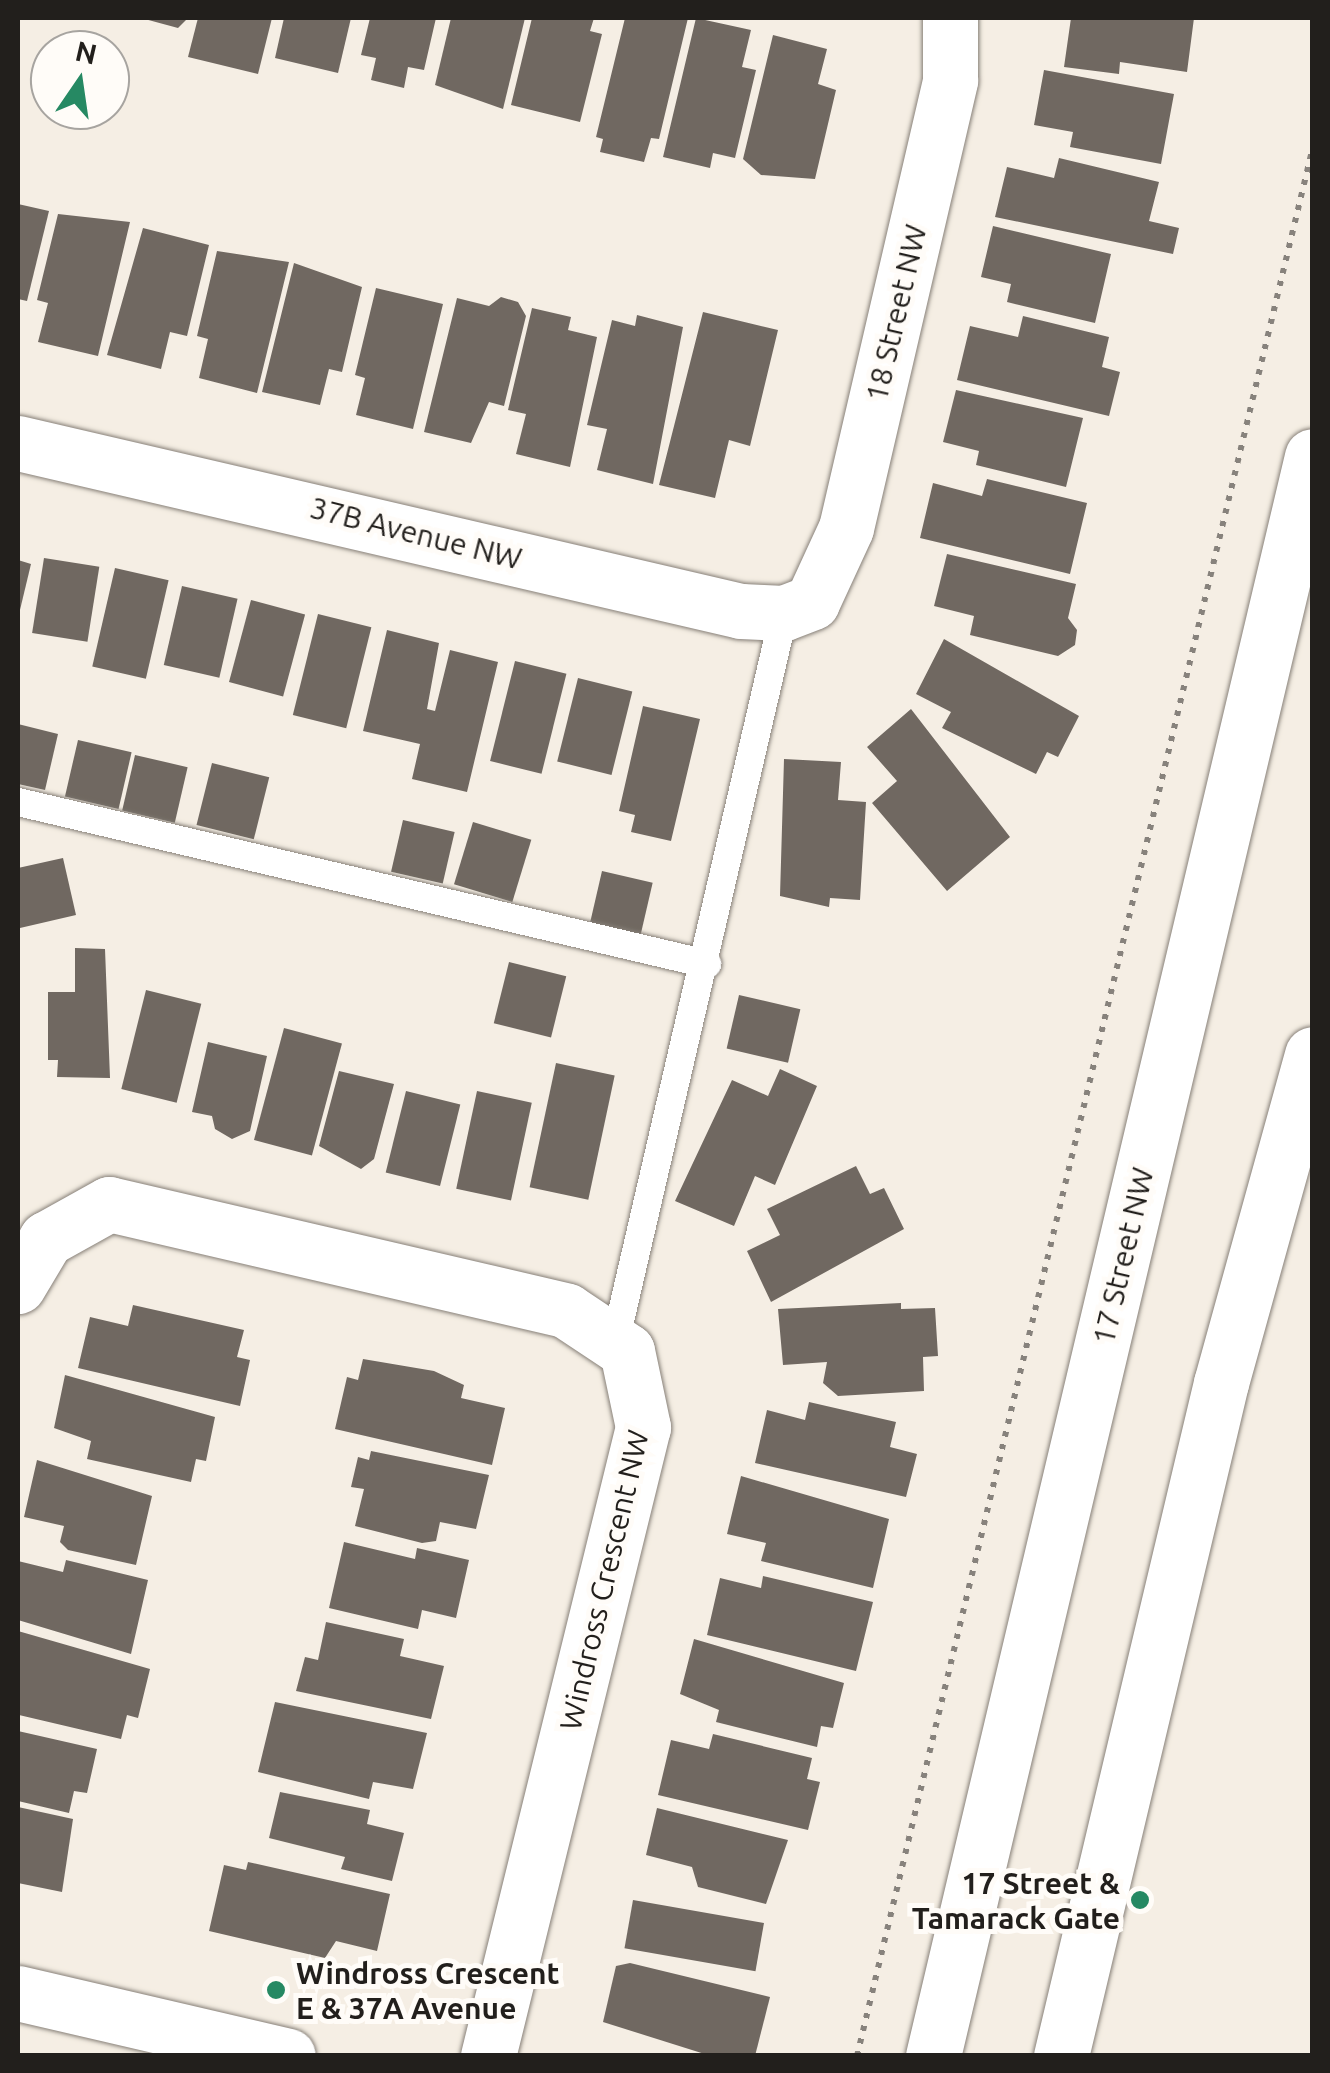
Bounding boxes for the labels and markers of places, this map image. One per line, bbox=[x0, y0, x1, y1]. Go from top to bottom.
place label: 17 Street & Tamarack Gate bbox=[912, 1865, 1120, 1936]
marker: 17 Street & Tamarack Gate bbox=[1129, 1889, 1151, 1911]
place label: Windross Crescent E & 37A Avenue bbox=[296, 1955, 560, 2026]
marker: Windross Crescent E & 37A Avenue bbox=[265, 1979, 287, 2001]

